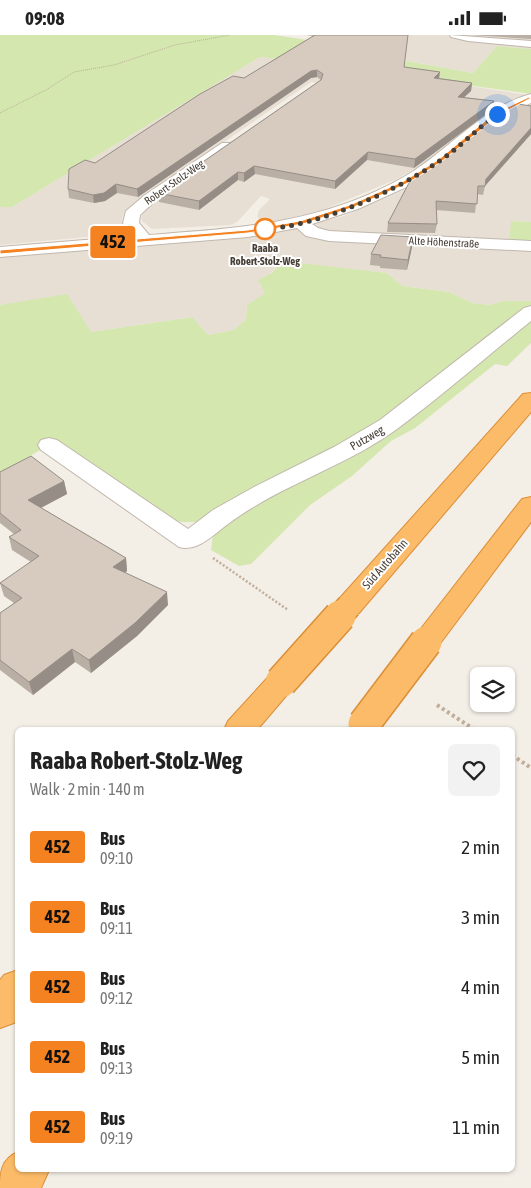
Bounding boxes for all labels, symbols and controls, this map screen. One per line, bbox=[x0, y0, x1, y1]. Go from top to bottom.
text: 09:08 bbox=[25, 7, 64, 29]
your location bbox=[485, 102, 510, 127]
street label: Robert-Stolz-Weg bbox=[142, 157, 206, 207]
marker: Raaba Robert-Stolz-Weg bbox=[254, 218, 276, 240]
line badge: 452 bbox=[84, 226, 142, 258]
text: 452 bbox=[100, 231, 126, 252]
street label: Alte Höhenstraße bbox=[409, 234, 479, 250]
place label: Raaba Robert-Stolz-Weg bbox=[230, 242, 300, 267]
street label: Putzweg bbox=[347, 422, 387, 453]
street label: Süd Autobahn bbox=[359, 536, 411, 592]
map controls bbox=[470, 667, 515, 712]
button: layers bbox=[470, 667, 515, 712]
button: heart bbox=[448, 744, 500, 796]
text: Raaba Robert-Stolz-Weg bbox=[30, 747, 242, 774]
text: Walk · 2 min · 140 m bbox=[30, 780, 144, 798]
text: Bus bbox=[100, 827, 125, 849]
text: 452 bbox=[45, 836, 70, 857]
text: 2 min bbox=[461, 836, 500, 858]
text: 09:10 bbox=[100, 849, 133, 867]
text: Bus bbox=[100, 897, 125, 919]
text: 452 bbox=[45, 906, 70, 927]
text: 3 min bbox=[461, 906, 500, 928]
text: 09:11 bbox=[100, 919, 133, 937]
text: Bus bbox=[100, 967, 125, 989]
text: 452 bbox=[45, 976, 70, 997]
text: 4 min bbox=[461, 976, 500, 998]
text: 09:12 bbox=[100, 989, 133, 1007]
text: Bus bbox=[100, 1037, 125, 1059]
text: 452 bbox=[45, 1046, 70, 1067]
text: 5 min bbox=[461, 1046, 500, 1068]
text: 09:13 bbox=[100, 1059, 133, 1077]
text: Bus bbox=[100, 1107, 125, 1129]
text: 452 bbox=[45, 1116, 70, 1137]
text: 11 min bbox=[452, 1116, 500, 1138]
text: 09:19 bbox=[100, 1129, 133, 1147]

